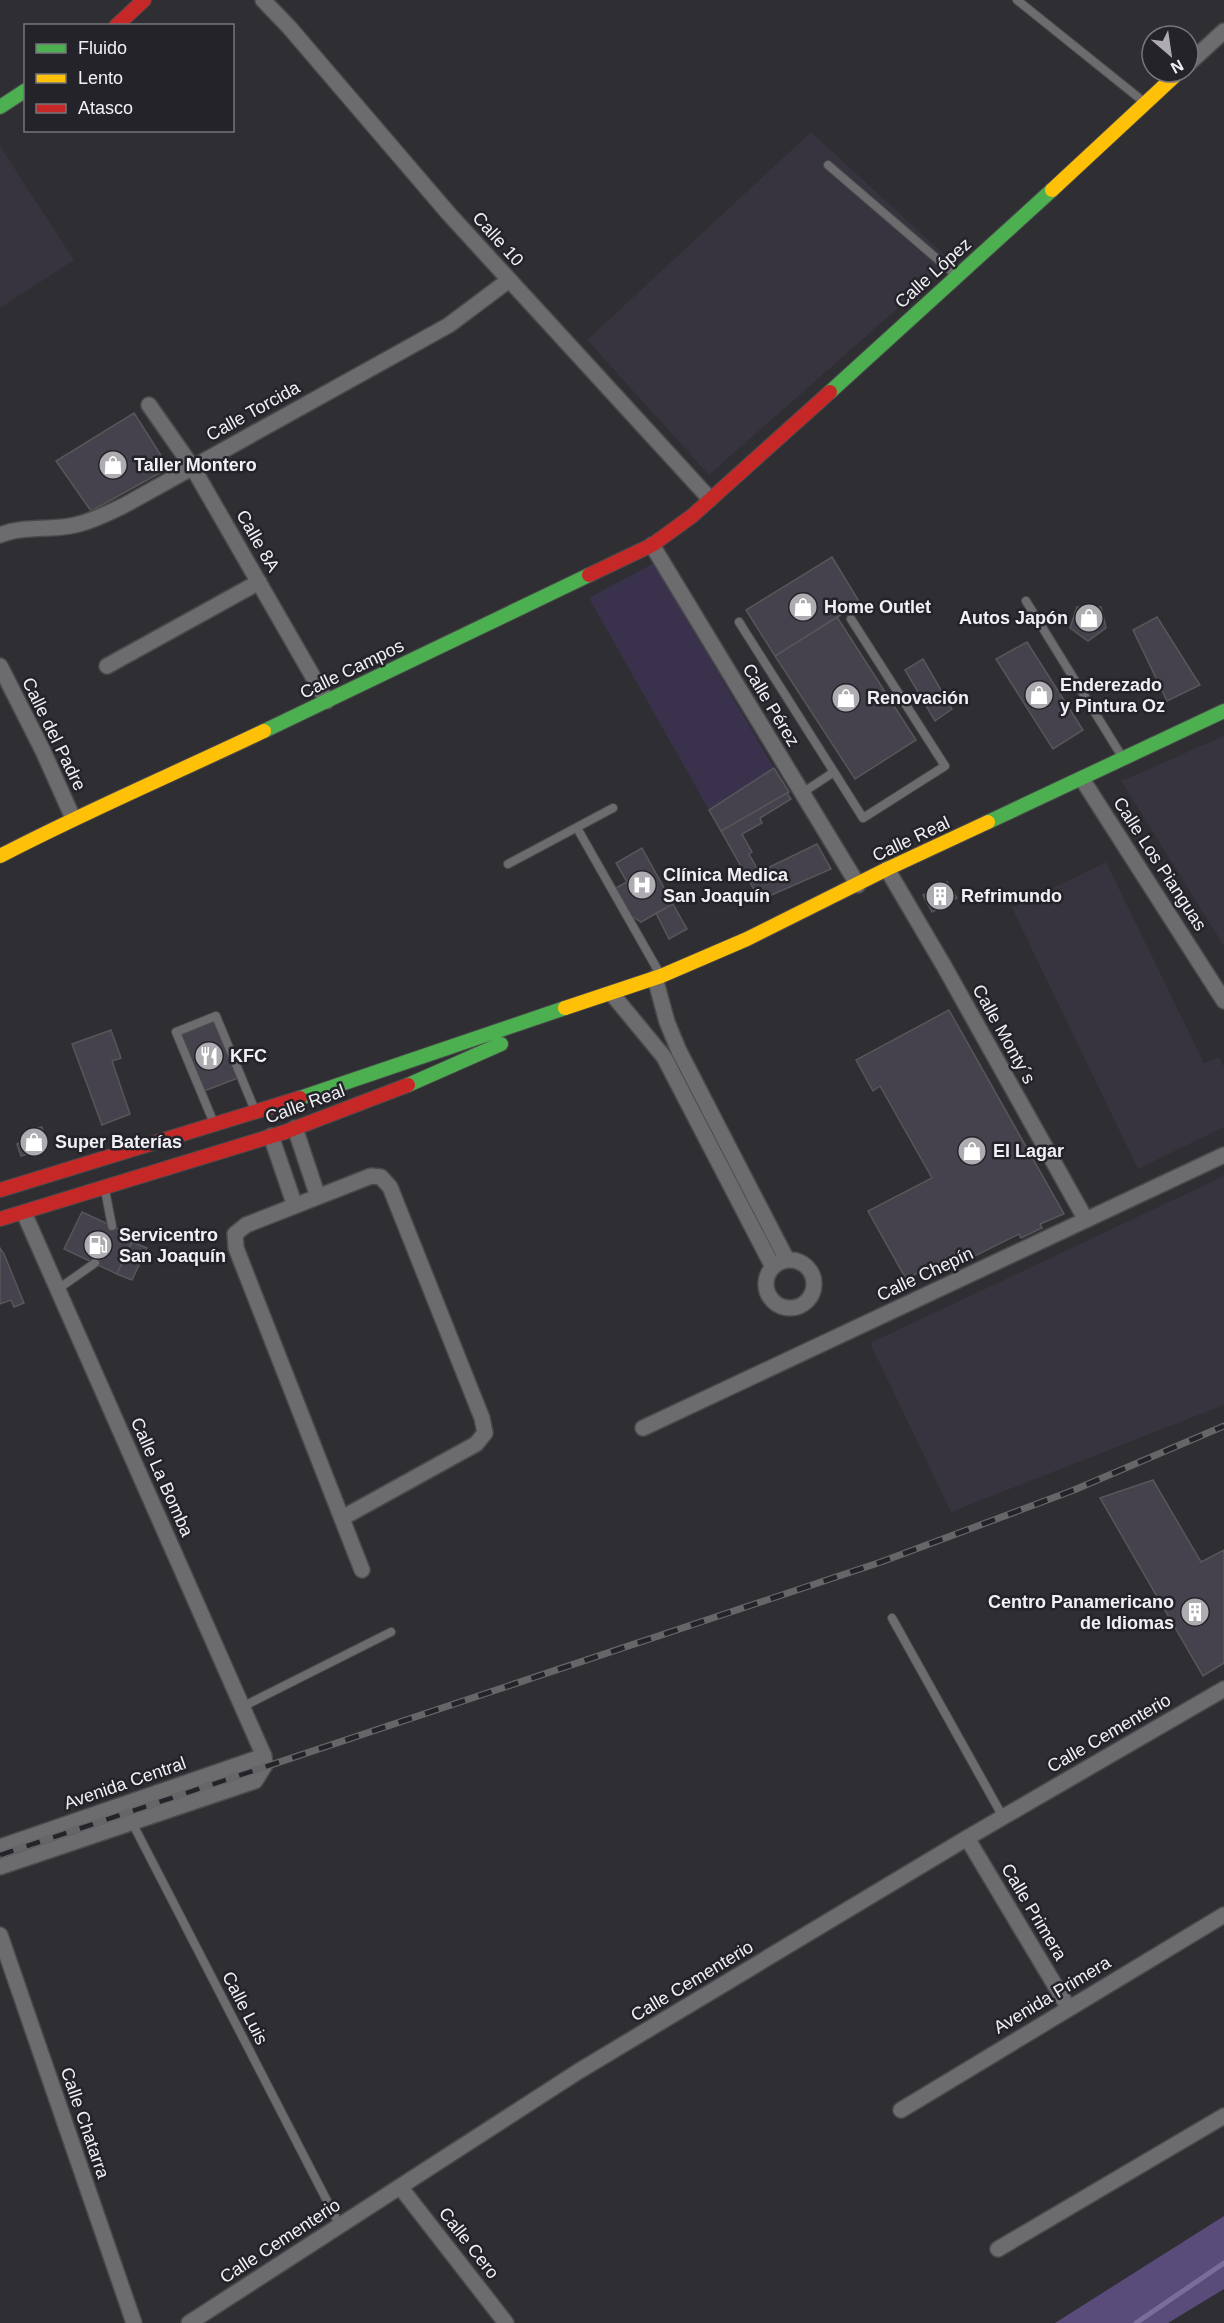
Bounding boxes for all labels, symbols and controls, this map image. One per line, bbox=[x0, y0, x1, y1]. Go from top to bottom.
legend bbox=[24, 24, 234, 132]
north arrow bbox=[1140, 24, 1200, 84]
text: Fluido bbox=[78, 38, 127, 58]
text: N bbox=[1168, 56, 1186, 77]
text: Lento bbox=[78, 68, 123, 88]
text: Atasco bbox=[78, 98, 133, 118]
street label: Calle 10 bbox=[468, 208, 528, 270]
street label: Calle López bbox=[891, 234, 975, 312]
street label: Calle Torcida bbox=[203, 377, 304, 445]
shop icon: Taller Montero bbox=[97, 449, 129, 481]
place label: Taller Montero bbox=[134, 455, 257, 475]
street label: Calle 8A bbox=[232, 507, 284, 575]
shop icon: Home Outlet bbox=[787, 591, 819, 623]
place label: Home Outlet bbox=[824, 597, 931, 617]
shop icon: Autos Japón bbox=[1073, 602, 1105, 634]
place label: Autos Japón bbox=[959, 608, 1068, 628]
street label: Calle Campos bbox=[297, 635, 407, 703]
street label: Calle Pérez bbox=[738, 660, 804, 750]
street label: Calle del Padre bbox=[18, 674, 90, 794]
place label: Enderezado y Pintura Oz bbox=[1060, 675, 1165, 716]
shop icon: Enderezado y Pintura Oz bbox=[1023, 679, 1055, 711]
shop icon: Renovación bbox=[830, 682, 862, 714]
place label: Renovación bbox=[867, 688, 969, 708]
street label: Calle Los Pianguas bbox=[1109, 794, 1211, 934]
street label: Calle Real bbox=[869, 812, 953, 866]
place label: Clínica Medica San Joaquín bbox=[663, 865, 789, 906]
hospital icon: Clínica Medica San Joaquín bbox=[626, 869, 658, 901]
building icon: Refrimundo bbox=[924, 880, 956, 912]
place label: Refrimundo bbox=[961, 886, 1062, 906]
street label: Calle Monty´s bbox=[969, 981, 1039, 1087]
restaurant icon: KFC bbox=[193, 1040, 225, 1072]
place label: KFC bbox=[230, 1046, 267, 1066]
street label: Calle Real bbox=[263, 1080, 347, 1128]
shop icon: Super Baterías bbox=[18, 1126, 50, 1158]
place label: Super Baterías bbox=[55, 1132, 182, 1152]
shop icon: El Lagar bbox=[956, 1135, 988, 1167]
place label: El Lagar bbox=[993, 1141, 1064, 1161]
place label: Servicentro San Joaquín bbox=[119, 1225, 226, 1266]
fuel station icon: Servicentro San Joaquín bbox=[82, 1229, 114, 1261]
street label: Calle Chepín bbox=[874, 1243, 976, 1305]
street label: Calle La Bomba bbox=[127, 1414, 198, 1540]
place label: Centro Panamericano de Idiomas bbox=[988, 1592, 1174, 1633]
building icon: Centro Panamericano de Idiomas bbox=[1179, 1596, 1211, 1628]
street label: Calle Cementerio bbox=[1044, 1690, 1174, 1776]
street label: Avenida Central bbox=[61, 1753, 189, 1813]
street label: Calle Primera bbox=[997, 1860, 1071, 1965]
street label: Calle Cementerio bbox=[627, 1937, 757, 2025]
street label: Avenida Primera bbox=[990, 1952, 1115, 2038]
street label: Calle Luis bbox=[218, 1968, 272, 2048]
street label: Calle Chatarra bbox=[57, 2065, 114, 2182]
street label: Calle Cementerio bbox=[216, 2195, 344, 2287]
street label: Calle Cero bbox=[435, 2203, 503, 2283]

